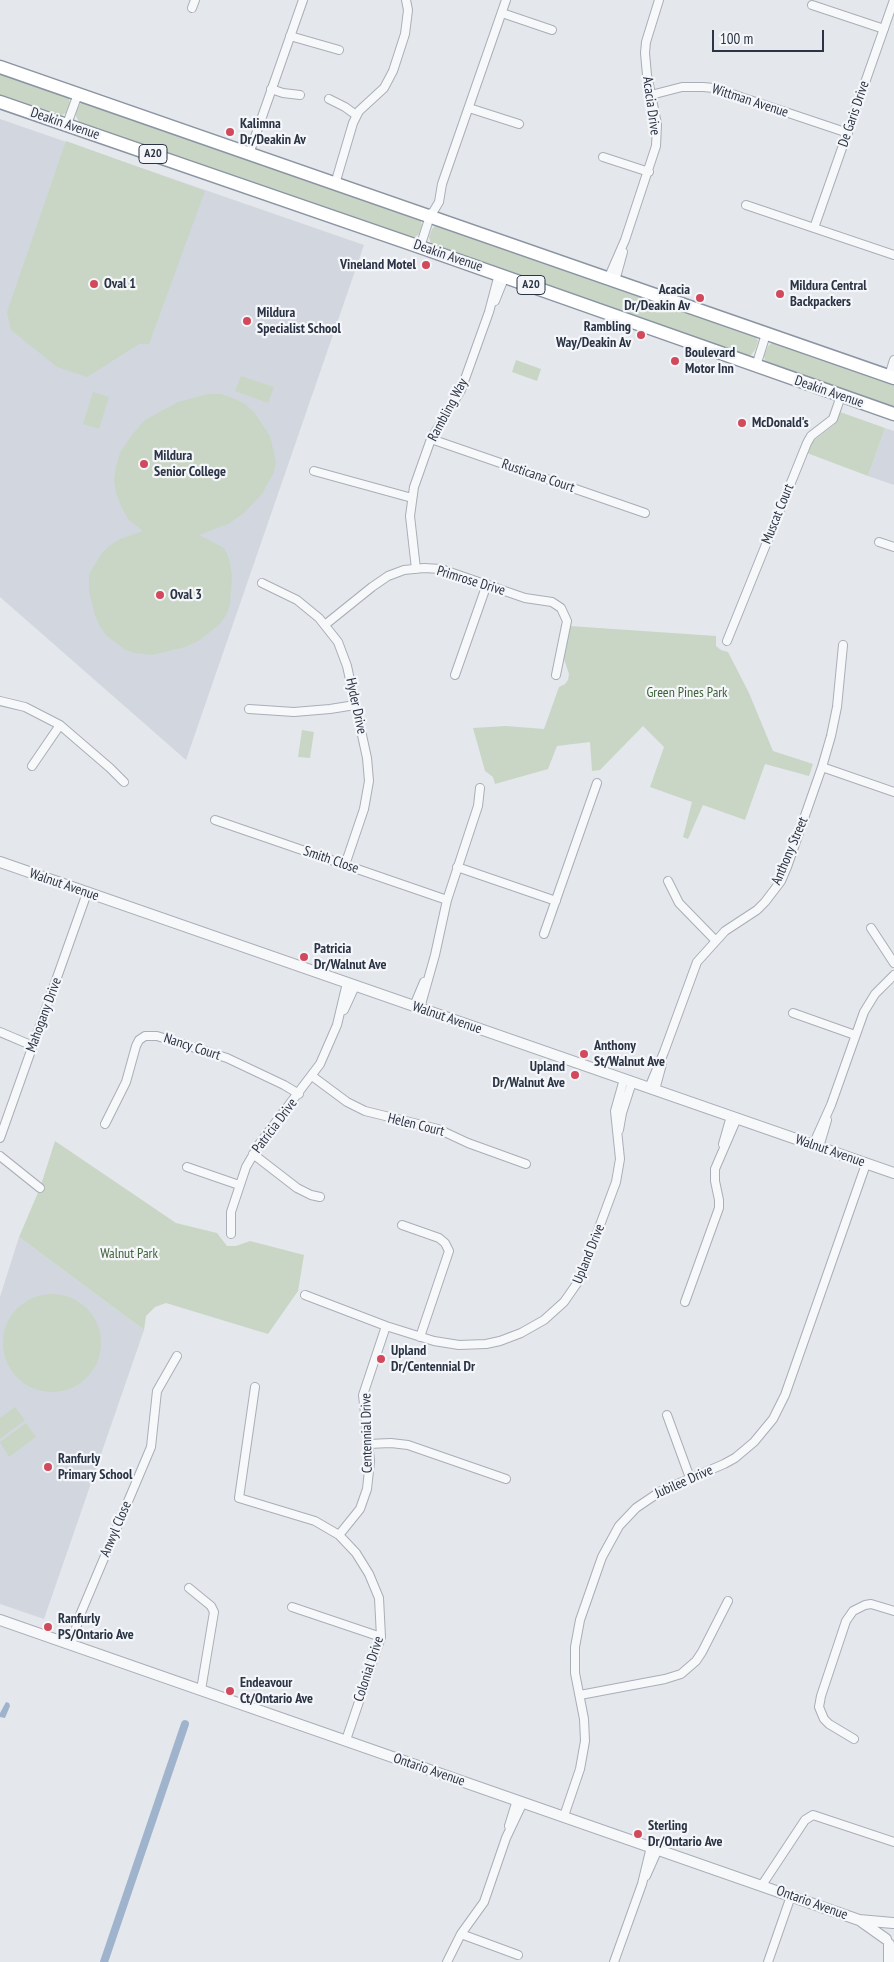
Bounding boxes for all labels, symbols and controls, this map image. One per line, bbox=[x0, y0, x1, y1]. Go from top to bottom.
scale bar bbox=[714, 20, 826, 52]
text: 100 m bbox=[720, 29, 753, 48]
street label: Acacia Drive bbox=[639, 76, 663, 136]
street label: De Garis Drive bbox=[835, 79, 873, 149]
street label: Wittman Avenue bbox=[710, 81, 790, 121]
street label: Deakin Avenue bbox=[28, 104, 102, 144]
place label: Kalimna Dr/Deakin Av bbox=[240, 116, 306, 148]
marker: Kalimna Dr/Deakin Av bbox=[224, 126, 236, 138]
road number: A20 bbox=[139, 144, 167, 164]
street label: Deakin Avenue bbox=[411, 236, 485, 276]
place label: Vineland Motel bbox=[340, 257, 416, 273]
marker: Vineland Motel bbox=[420, 259, 432, 271]
place label: Oval 1 bbox=[104, 276, 136, 292]
road number: A20 bbox=[517, 276, 545, 294]
marker: Oval 1 bbox=[88, 278, 100, 290]
place label: Mildura Central Backpackers bbox=[790, 278, 867, 310]
place label: Acacia Dr/Deakin Av bbox=[624, 282, 690, 314]
marker: Mildura Central Backpackers bbox=[774, 288, 786, 300]
marker: Acacia Dr/Deakin Av bbox=[694, 292, 706, 304]
place label: Mildura Specialist School bbox=[257, 305, 341, 338]
marker: Mildura Specialist School bbox=[241, 315, 253, 327]
place label: Rambling Way/Deakin Av bbox=[556, 319, 631, 352]
marker: Rambling Way/Deakin Av bbox=[635, 329, 647, 341]
place label: Boulevard Motor Inn bbox=[685, 345, 735, 378]
marker: Boulevard Motor Inn bbox=[669, 355, 681, 367]
street label: Deakin Avenue bbox=[792, 372, 866, 412]
street label: Rambling Way bbox=[424, 376, 472, 444]
place label: McDonald's bbox=[752, 415, 809, 431]
marker: McDonald's bbox=[736, 417, 748, 429]
place label: Mildura Senior College bbox=[154, 448, 226, 481]
street label: Rusticana Court bbox=[499, 456, 577, 496]
marker: Mildura Senior College bbox=[138, 458, 150, 470]
street label: Muscat Court bbox=[758, 482, 798, 546]
street label: Primrose Drive bbox=[435, 563, 507, 599]
place label: Oval 3 bbox=[170, 587, 202, 603]
marker: Oval 3 bbox=[154, 589, 166, 601]
street label: Hyder Drive bbox=[342, 676, 370, 736]
park label: Green Pines Park bbox=[646, 685, 728, 701]
street label: Anthony Street bbox=[768, 814, 812, 888]
street label: Smith Close bbox=[301, 843, 361, 877]
street label: Walnut Avenue bbox=[27, 865, 101, 905]
place label: Patricia Dr/Walnut Ave bbox=[314, 941, 386, 974]
marker: Patricia Dr/Walnut Ave bbox=[298, 951, 310, 963]
street label: Mahogany Drive bbox=[23, 975, 65, 1055]
street label: Walnut Avenue bbox=[410, 998, 484, 1038]
street label: Nancy Court bbox=[162, 1030, 222, 1064]
place label: Anthony St/Walnut Ave bbox=[594, 1038, 665, 1070]
marker: Anthony St/Walnut Ave bbox=[578, 1048, 590, 1060]
place label: Upland Dr/Walnut Ave bbox=[493, 1059, 565, 1092]
marker: Upland Dr/Walnut Ave bbox=[569, 1069, 581, 1081]
street label: Patricia Drive bbox=[249, 1095, 301, 1157]
street label: Helen Court bbox=[386, 1110, 446, 1140]
street label: Walnut Avenue bbox=[793, 1131, 867, 1171]
street label: Upland Drive bbox=[569, 1222, 609, 1286]
park label: Walnut Park bbox=[100, 1246, 158, 1262]
place label: Upland Dr/Centennial Dr bbox=[391, 1343, 475, 1375]
marker: Upland Dr/Centennial Dr bbox=[375, 1353, 387, 1365]
street label: Centennial Drive bbox=[358, 1393, 376, 1473]
place label: Ranfurly Primary School bbox=[58, 1451, 132, 1484]
marker: Ranfurly Primary School bbox=[42, 1461, 54, 1473]
street label: Jubilee Drive bbox=[652, 1462, 716, 1502]
street label: Anwyl Close bbox=[97, 1499, 135, 1559]
place label: Ranfurly PS/Ontario Ave bbox=[58, 1611, 134, 1644]
marker: Ranfurly PS/Ontario Ave bbox=[42, 1621, 54, 1633]
street label: Colonial Drive bbox=[351, 1634, 387, 1704]
place label: Endeavour Ct/Ontario Ave bbox=[240, 1675, 313, 1708]
marker: Endeavour Ct/Ontario Ave bbox=[224, 1685, 236, 1697]
street label: Ontario Avenue bbox=[391, 1750, 467, 1790]
place label: Sterling Dr/Ontario Ave bbox=[648, 1818, 723, 1850]
marker: Sterling Dr/Ontario Ave bbox=[632, 1828, 644, 1840]
street label: Ontario Avenue bbox=[774, 1882, 850, 1924]

